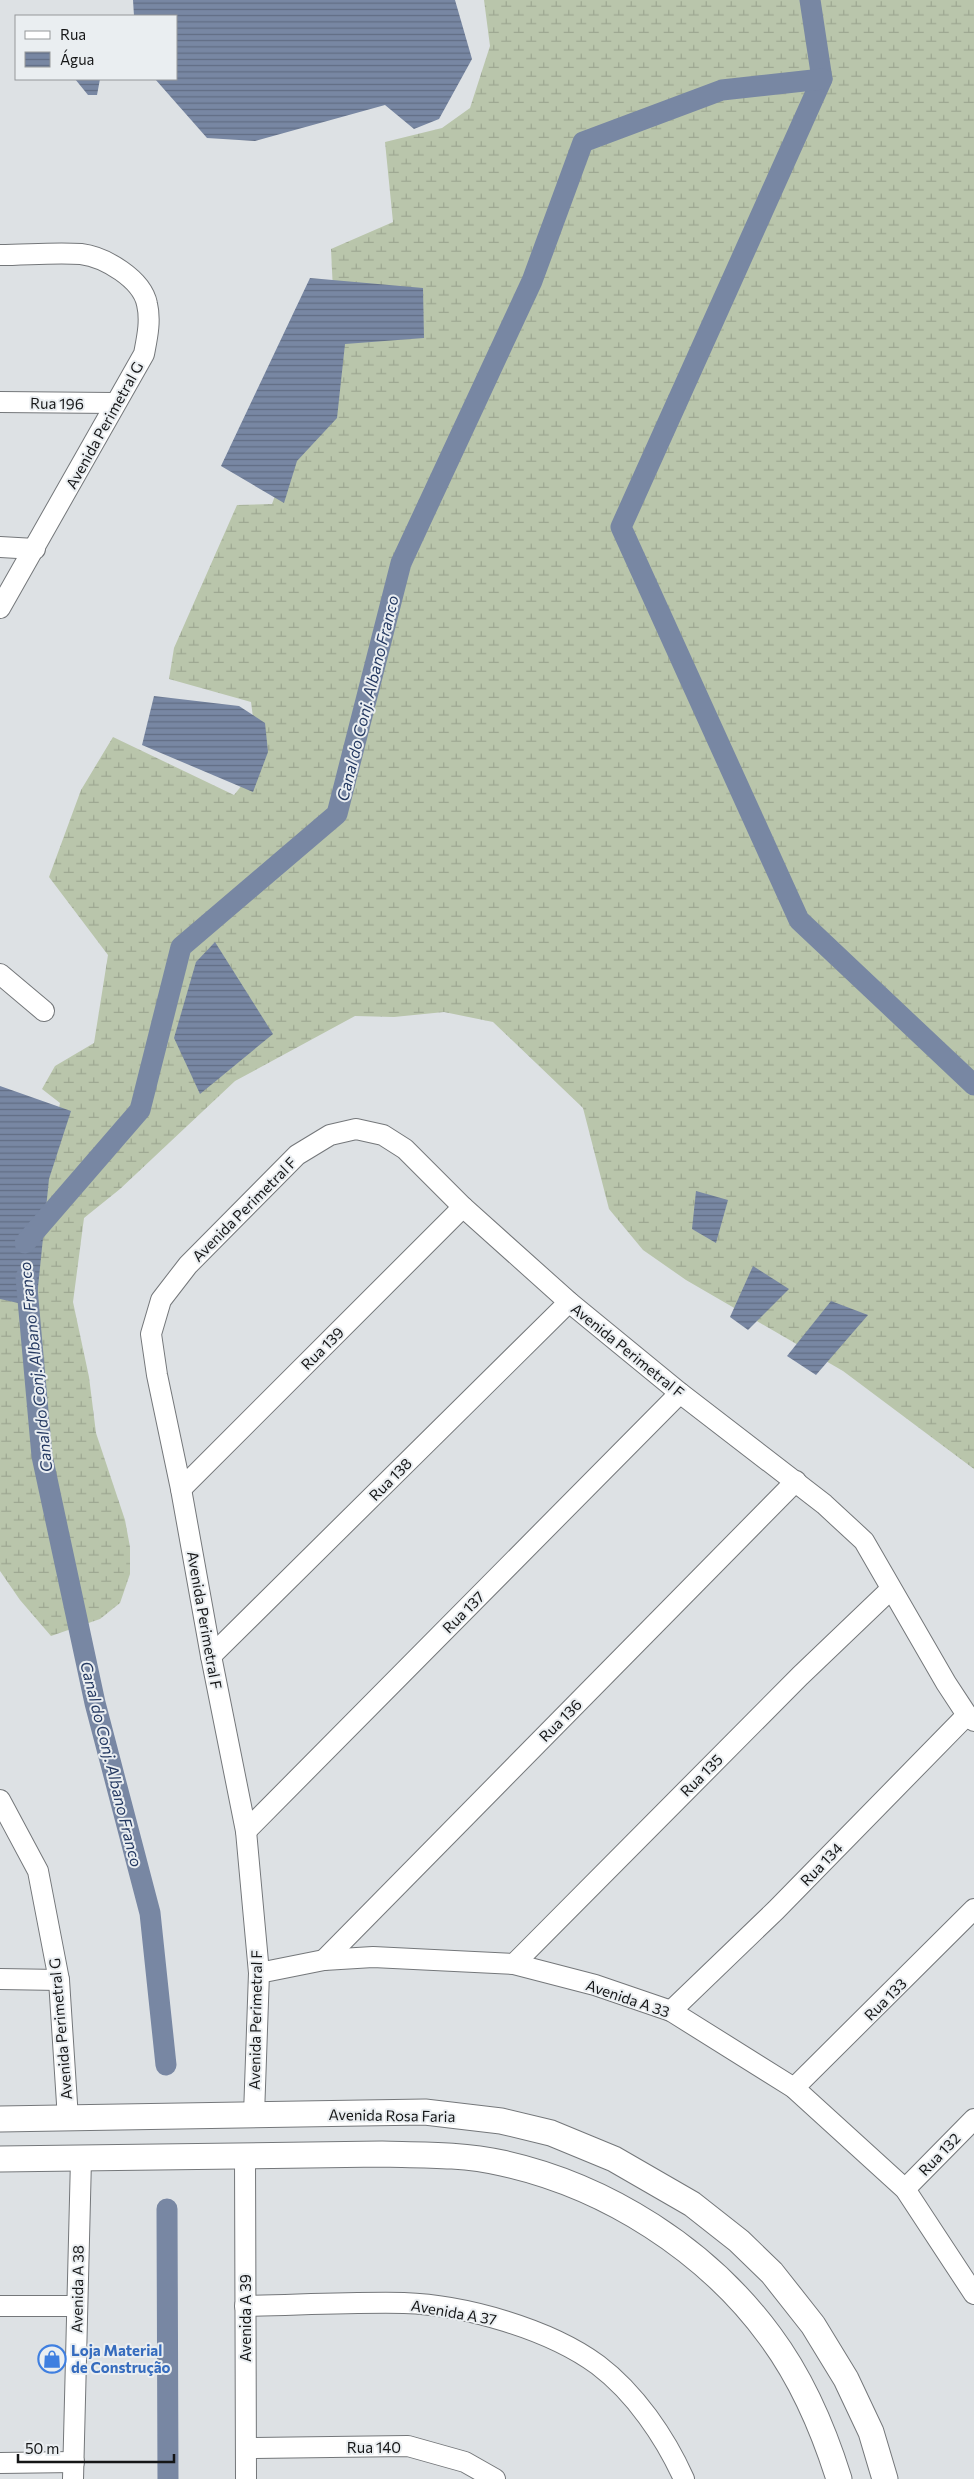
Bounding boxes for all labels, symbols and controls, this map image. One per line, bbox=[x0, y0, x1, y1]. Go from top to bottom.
legend bbox=[15, 15, 178, 80]
text: Rua bbox=[60, 25, 86, 43]
text: Água bbox=[60, 49, 94, 68]
street label: Avenida Perimetral G bbox=[62, 358, 146, 492]
street label: Rua 196 bbox=[30, 394, 84, 412]
water label: Canal do Conj. Albano Franco bbox=[332, 593, 402, 803]
street label: Avenida Perimetral F bbox=[188, 1153, 300, 1265]
water label: Canal do Conj. Albano Franco bbox=[15, 1261, 55, 1473]
street label: Avenida Perimetral F bbox=[568, 1299, 688, 1401]
street label: Rua 139 bbox=[297, 1323, 347, 1373]
street label: Rua 138 bbox=[365, 1454, 415, 1504]
street label: Avenida Perimetral F bbox=[184, 1550, 226, 1690]
street label: Rua 137 bbox=[438, 1587, 488, 1637]
water label: Canal do Conj. Albano Franco bbox=[77, 1659, 147, 1869]
street label: Rua 136 bbox=[535, 1695, 585, 1745]
street label: Rua 135 bbox=[676, 1750, 726, 1800]
street label: Rua 134 bbox=[796, 1839, 846, 1889]
street label: Avenida Perimetral F bbox=[245, 1950, 265, 2090]
street label: Avenida Perimetral G bbox=[45, 1957, 75, 2101]
street label: Rua 133 bbox=[860, 1974, 910, 2024]
street label: Avenida A 33 bbox=[584, 1975, 672, 2021]
street label: Avenida Rosa Faria bbox=[329, 2105, 455, 2125]
street label: Rua 132 bbox=[914, 2129, 964, 2179]
street label: Avenida A 38 bbox=[67, 2245, 87, 2333]
street label: Avenida A 39 bbox=[236, 2274, 254, 2362]
street label: Avenida A 37 bbox=[410, 2296, 498, 2328]
place label: Loja Material de Construção bbox=[71, 2341, 170, 2376]
shop icon: Loja Material de Construção bbox=[37, 2344, 67, 2374]
scale bar bbox=[18, 2432, 174, 2464]
street label: Rua 140 bbox=[347, 2438, 401, 2456]
text: 50 m bbox=[25, 2439, 59, 2457]

